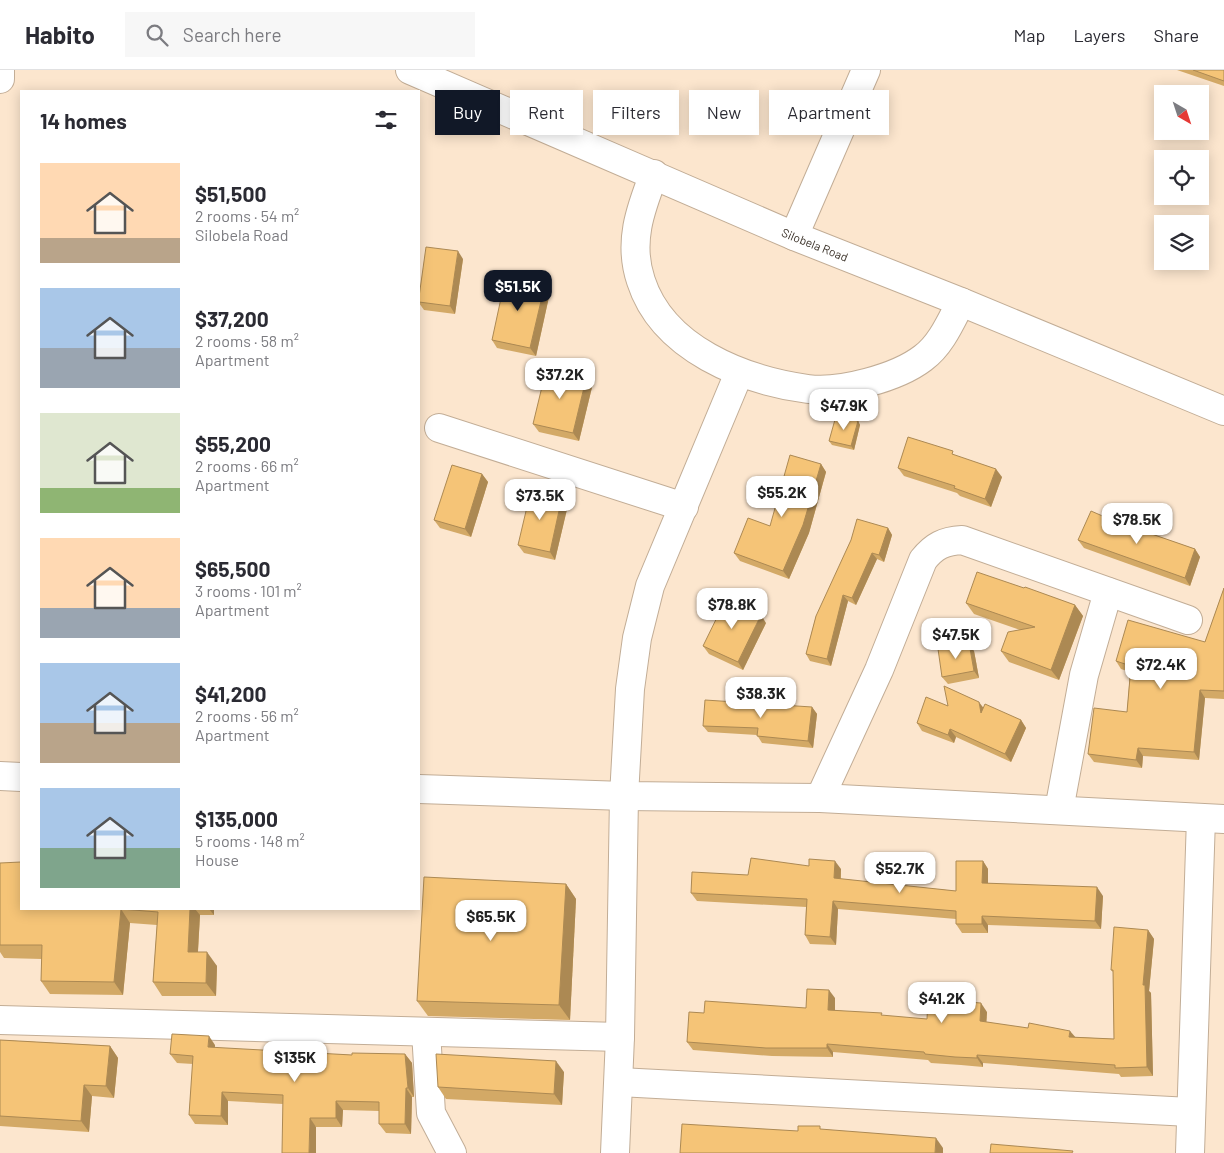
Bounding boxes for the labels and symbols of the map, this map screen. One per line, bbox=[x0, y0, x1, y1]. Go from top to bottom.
north arrow bbox=[1154, 85, 1209, 140]
street label: Silobela Road bbox=[780, 225, 850, 264]
pin: $51.5K bbox=[477, 270, 559, 312]
pin: $37.2K bbox=[519, 358, 601, 400]
pin: $47.9K bbox=[803, 388, 885, 431]
pin: $55.2K bbox=[741, 476, 823, 518]
pin: $73.5K bbox=[499, 478, 581, 521]
pin: $78.5K bbox=[1096, 502, 1178, 545]
pin: $78.8K bbox=[691, 588, 773, 630]
pin: $47.5K bbox=[915, 618, 997, 660]
pin: $72.4K bbox=[1120, 648, 1202, 690]
pin: $38.3K bbox=[720, 676, 802, 719]
pin: $52.7K bbox=[859, 852, 941, 894]
pin: $65.5K bbox=[450, 900, 532, 942]
pin: $41.2K bbox=[901, 982, 983, 1024]
pin: $135K bbox=[260, 1040, 330, 1083]

